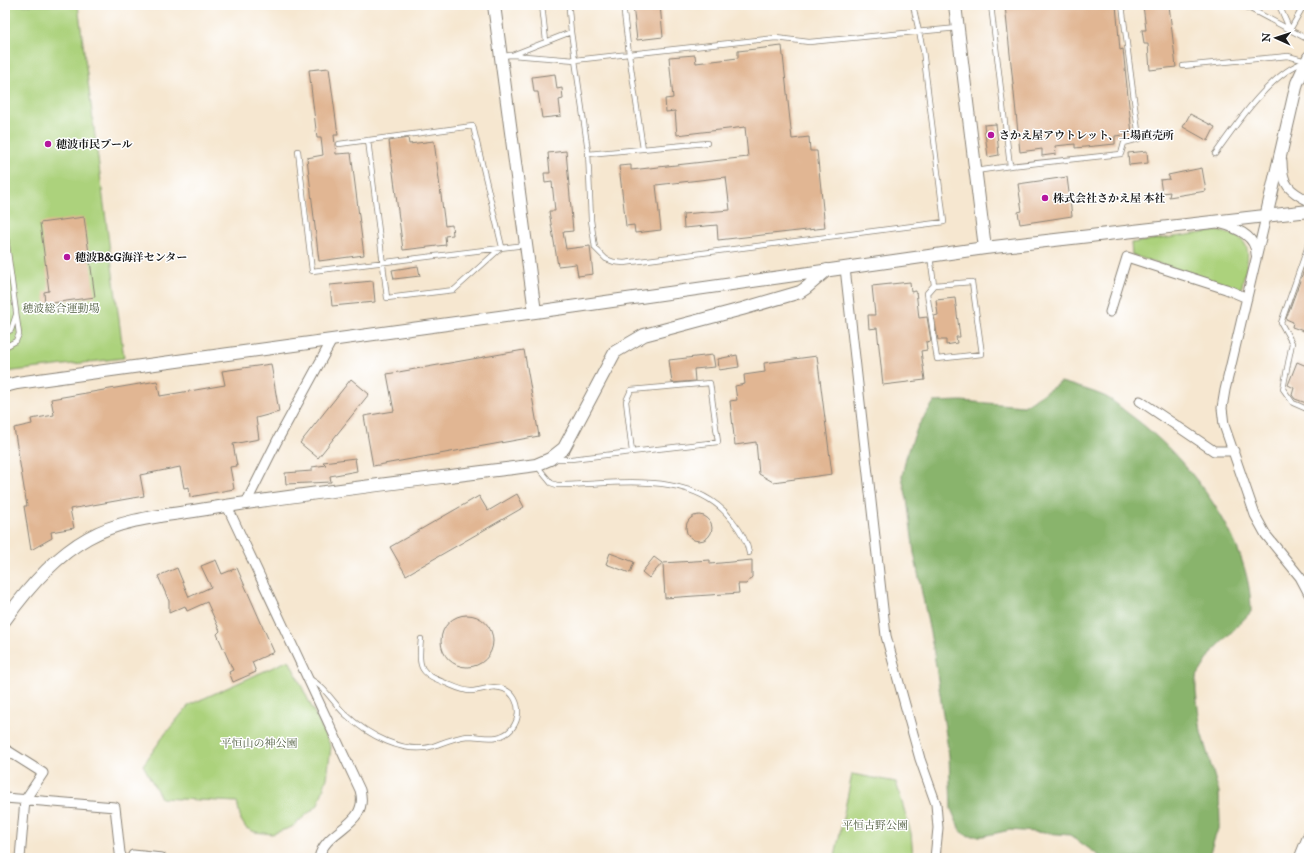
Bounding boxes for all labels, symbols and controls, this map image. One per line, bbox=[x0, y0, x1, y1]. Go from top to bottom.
north arrow bbox=[1256, 18, 1296, 58]
text: N bbox=[1260, 32, 1273, 43]
place label: さかえ屋アウトレット、工場直売所 bbox=[999, 129, 1174, 142]
marker: さかえ屋アウトレット、工場直売所 bbox=[986, 130, 996, 140]
place label: 穂波市民プール bbox=[56, 138, 132, 151]
marker: 穂波市民プール bbox=[43, 139, 53, 149]
place label: 株式会社さかえ屋 本社 bbox=[1053, 192, 1165, 205]
marker: 株式会社さかえ屋 本社 bbox=[1040, 193, 1050, 203]
place label: 穂波B&G海洋センター bbox=[75, 251, 187, 264]
marker: 穂波B&G海洋センター bbox=[62, 252, 72, 262]
park label: 穂波総合運動場 bbox=[23, 302, 100, 315]
park label: 平恒山の神公園 bbox=[221, 737, 298, 750]
park label: 平恒古野公園 bbox=[842, 819, 908, 832]

